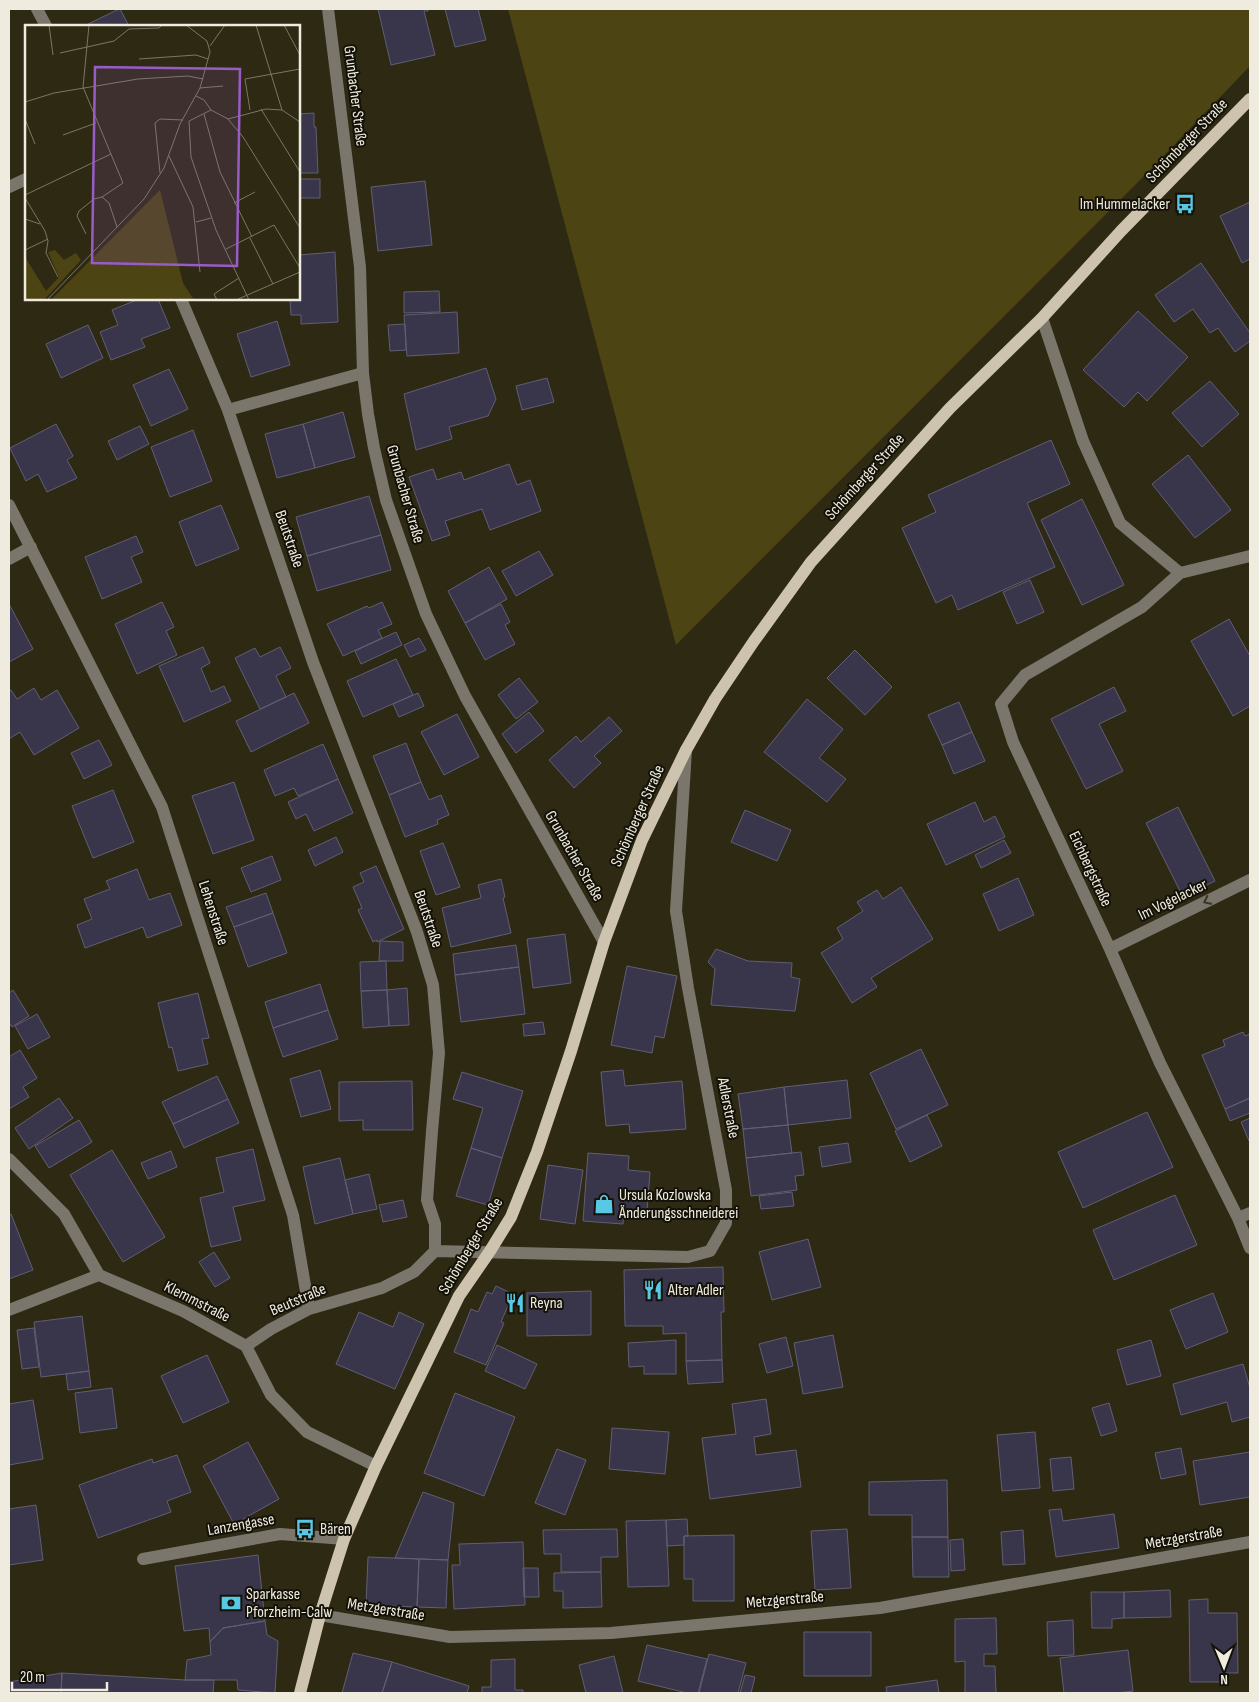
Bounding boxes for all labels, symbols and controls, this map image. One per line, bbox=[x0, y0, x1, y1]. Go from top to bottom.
inset map bbox=[25, 25, 300, 300]
street label: Grunbacher Straße bbox=[339, 45, 371, 147]
street label: Schömberger Straße bbox=[1142, 95, 1232, 187]
bus stop icon: Im Hummelacker bbox=[1174, 193, 1196, 215]
place label: Im Hummelacker bbox=[1080, 195, 1170, 214]
street label: Schömberger Straße bbox=[821, 430, 909, 524]
street label: Grunbacher Straße bbox=[382, 443, 428, 545]
street label: Beutstraße bbox=[270, 508, 308, 570]
street label: Schömberger Straße bbox=[607, 762, 669, 870]
street label: Grunbacher Straße bbox=[540, 807, 608, 905]
street label: Eichbergstraße bbox=[1064, 828, 1116, 910]
street label: Im Vogelacker bbox=[1135, 875, 1211, 925]
street label: Lehenstraße bbox=[194, 878, 232, 948]
street label: Beutstraße bbox=[409, 888, 447, 950]
one-way arrow bbox=[1203, 895, 1212, 905]
street label: Adlerstraße bbox=[713, 1075, 743, 1140]
place label: Ursula Kozlowska Änderungsschneiderei bbox=[618, 1186, 738, 1223]
shop icon: Ursula Kozlowska Änderungsschneiderei bbox=[593, 1193, 615, 1215]
street label: Schömberger Straße bbox=[435, 1194, 507, 1298]
street label: Klemmstraße bbox=[161, 1277, 233, 1327]
restaurant icon: Alter Adler bbox=[642, 1279, 664, 1301]
street label: Beutstraße bbox=[267, 1280, 329, 1320]
place label: Alter Adler bbox=[667, 1281, 724, 1300]
restaurant icon: Reyna bbox=[504, 1292, 526, 1314]
place label: Reyna bbox=[530, 1294, 563, 1313]
street label: Lanzengasse bbox=[206, 1510, 276, 1540]
bus stop icon: Bären bbox=[294, 1518, 316, 1540]
place label: Bären bbox=[320, 1520, 351, 1539]
street label: Metzgerstraße bbox=[1144, 1522, 1224, 1554]
place label: Sparkasse Pforzheim-Calw bbox=[246, 1585, 332, 1622]
street label: Metzgerstraße bbox=[745, 1587, 825, 1613]
bank icon: Sparkasse Pforzheim-Calw bbox=[220, 1592, 242, 1614]
street label: Metzgerstraße bbox=[346, 1595, 426, 1625]
north arrow bbox=[1199, 1642, 1249, 1692]
scale bar bbox=[12, 1660, 108, 1692]
text: 20 m bbox=[20, 1668, 45, 1687]
text: N bbox=[1220, 1671, 1228, 1688]

